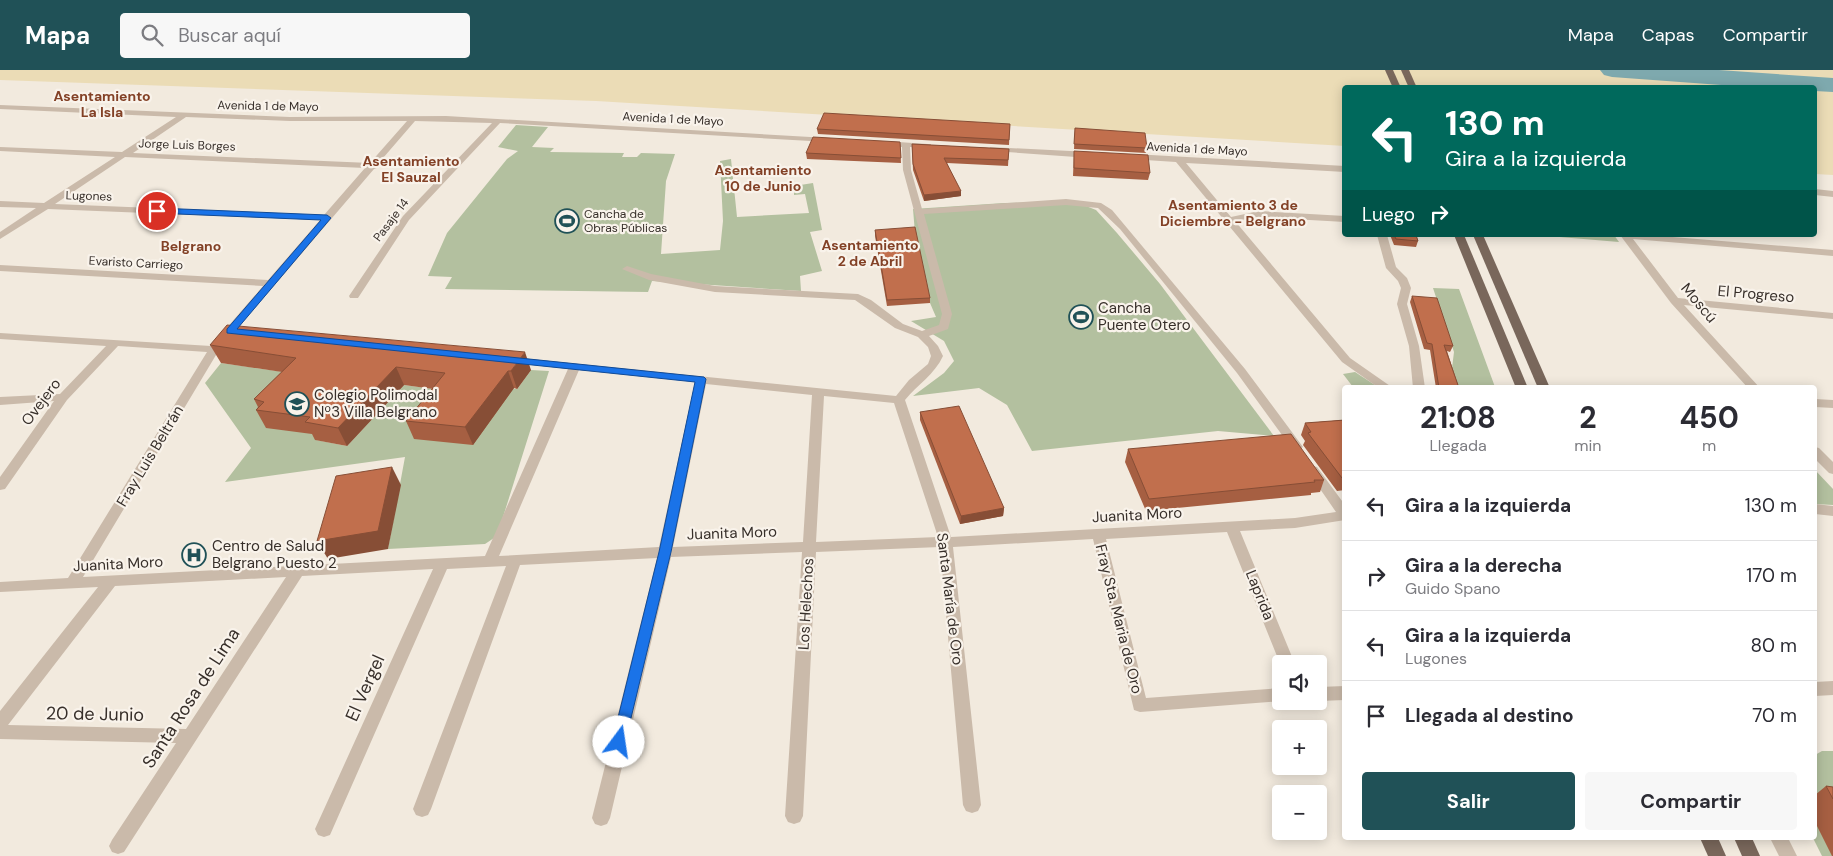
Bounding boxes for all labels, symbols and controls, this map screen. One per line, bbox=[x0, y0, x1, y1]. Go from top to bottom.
search box bbox=[120, 13, 470, 58]
text: Mapa bbox=[25, 20, 90, 51]
icon: search bbox=[138, 21, 166, 49]
text: Buscar aquí bbox=[178, 23, 281, 48]
text: Mapa bbox=[1568, 23, 1614, 47]
text: Capas bbox=[1642, 23, 1695, 47]
text: Compartir bbox=[1723, 23, 1808, 47]
district label: Asentamiento La Isla bbox=[53, 87, 151, 121]
street label: Avenida 1 de Mayo bbox=[217, 97, 319, 115]
text: 130 m bbox=[1445, 100, 1545, 146]
icon: left bbox=[1362, 105, 1427, 170]
street label: Avenida 1 de Mayo bbox=[622, 108, 724, 130]
street label: Jorge Luis Borges bbox=[138, 135, 236, 155]
street label: Avenida 1 de Mayo bbox=[1146, 138, 1248, 160]
text: Gira a la izquierda bbox=[1445, 144, 1626, 173]
district label: Asentamiento El Sauzal bbox=[362, 152, 460, 186]
district label: Asentamiento 10 de Junio bbox=[714, 161, 812, 195]
street label: Lugones bbox=[65, 187, 113, 205]
pin bbox=[136, 190, 178, 232]
street label: Pasaje 14 bbox=[370, 195, 412, 245]
district label: Asentamiento 3 de Diciembre - Belgrano bbox=[1160, 196, 1306, 230]
icon: arrive bbox=[143, 197, 171, 225]
icon: right bbox=[1425, 200, 1453, 228]
text: Luego bbox=[1362, 202, 1415, 227]
place label: Cancha de Obras Públicas bbox=[584, 206, 667, 236]
sports icon: Cancha de Obras Públicas bbox=[554, 208, 580, 234]
district label: Asentamiento 2 de Abril bbox=[821, 236, 919, 270]
district label: Belgrano bbox=[161, 237, 221, 255]
street label: Evaristo Carriego bbox=[88, 253, 184, 273]
street label: Moscú bbox=[1676, 279, 1722, 327]
street label: El Progreso bbox=[1717, 281, 1795, 307]
place label: Cancha Puente Otero bbox=[1098, 298, 1191, 335]
sports icon: Cancha Puente Otero bbox=[1068, 304, 1094, 330]
street label: Ovejero bbox=[17, 374, 65, 430]
place label: Colegio Polimodal Nº3 Villa Belgrano bbox=[314, 385, 438, 422]
school or university icon: Colegio Polimodal Nº3 Villa Belgrano bbox=[284, 391, 310, 417]
text: 21:08 bbox=[1420, 398, 1496, 437]
text: 2 bbox=[1579, 398, 1596, 437]
text: 450 bbox=[1680, 398, 1739, 437]
street label: Fray Luis Beltrán bbox=[112, 402, 188, 510]
text: Llegada bbox=[1429, 435, 1487, 456]
text: min bbox=[1574, 435, 1601, 456]
text: m bbox=[1702, 435, 1716, 456]
icon: left bbox=[1362, 492, 1390, 520]
text: Gira a la izquierda bbox=[1405, 493, 1571, 518]
text: 130 m bbox=[1745, 493, 1797, 518]
street label: Juanita Moro bbox=[1091, 503, 1183, 527]
street label: Juanita Moro bbox=[687, 521, 778, 545]
street label: Santa María de Oro bbox=[932, 532, 968, 666]
place label: Centro de Salud Belgrano Puesto 2 bbox=[212, 536, 337, 573]
hospital icon: Centro de Salud Belgrano Puesto 2 bbox=[181, 542, 207, 568]
street label: Fray Sta. Maria de Oro bbox=[1091, 542, 1147, 696]
street label: Juanita Moro bbox=[72, 552, 164, 576]
text: Gira a la derecha bbox=[1405, 553, 1562, 578]
street label: Los Helechos bbox=[794, 557, 818, 651]
icon: right bbox=[1362, 562, 1390, 590]
text: 170 m bbox=[1746, 563, 1797, 588]
street label: Laprida bbox=[1241, 567, 1279, 623]
text: Guido Spano bbox=[1405, 578, 1501, 599]
street label: Santa Rosa de Lima bbox=[137, 623, 245, 773]
text: Gira a la izquierda bbox=[1405, 623, 1571, 648]
icon: left bbox=[1362, 632, 1390, 660]
text: 80 m bbox=[1750, 633, 1797, 658]
text: Lugones bbox=[1405, 648, 1467, 669]
street label: El Vergel bbox=[340, 651, 390, 725]
map controls bbox=[1272, 655, 1327, 840]
button: sound bbox=[1272, 655, 1327, 710]
street label: 20 de Junio bbox=[46, 701, 144, 727]
icon: arrive bbox=[1362, 702, 1390, 730]
text: Llegada al destino bbox=[1405, 703, 1574, 728]
text: 70 m bbox=[1752, 703, 1797, 728]
position arrow bbox=[592, 715, 644, 767]
button: + bbox=[1272, 720, 1327, 775]
button: Salir bbox=[1362, 772, 1575, 830]
button: Compartir bbox=[1585, 772, 1797, 830]
button: − bbox=[1272, 785, 1327, 840]

